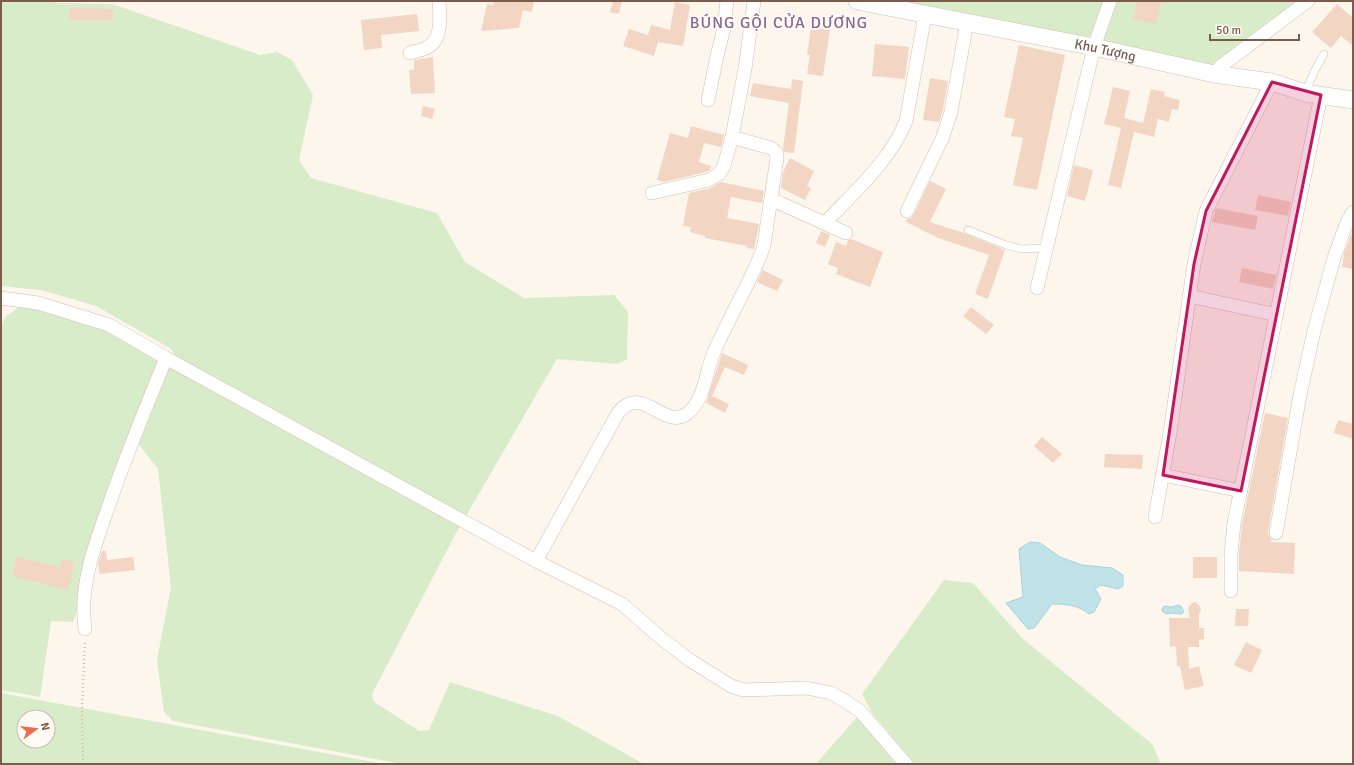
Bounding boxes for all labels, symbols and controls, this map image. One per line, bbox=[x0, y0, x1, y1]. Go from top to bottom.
district label: BÚNG GỘI CỬA DƯƠNG bbox=[690, 13, 868, 33]
scale bar bbox=[1210, 16, 1299, 42]
text: 50 m bbox=[1216, 23, 1241, 38]
street label: Khu Tượng bbox=[1073, 35, 1138, 65]
north arrow bbox=[16, 709, 56, 749]
text: N bbox=[38, 721, 52, 732]

